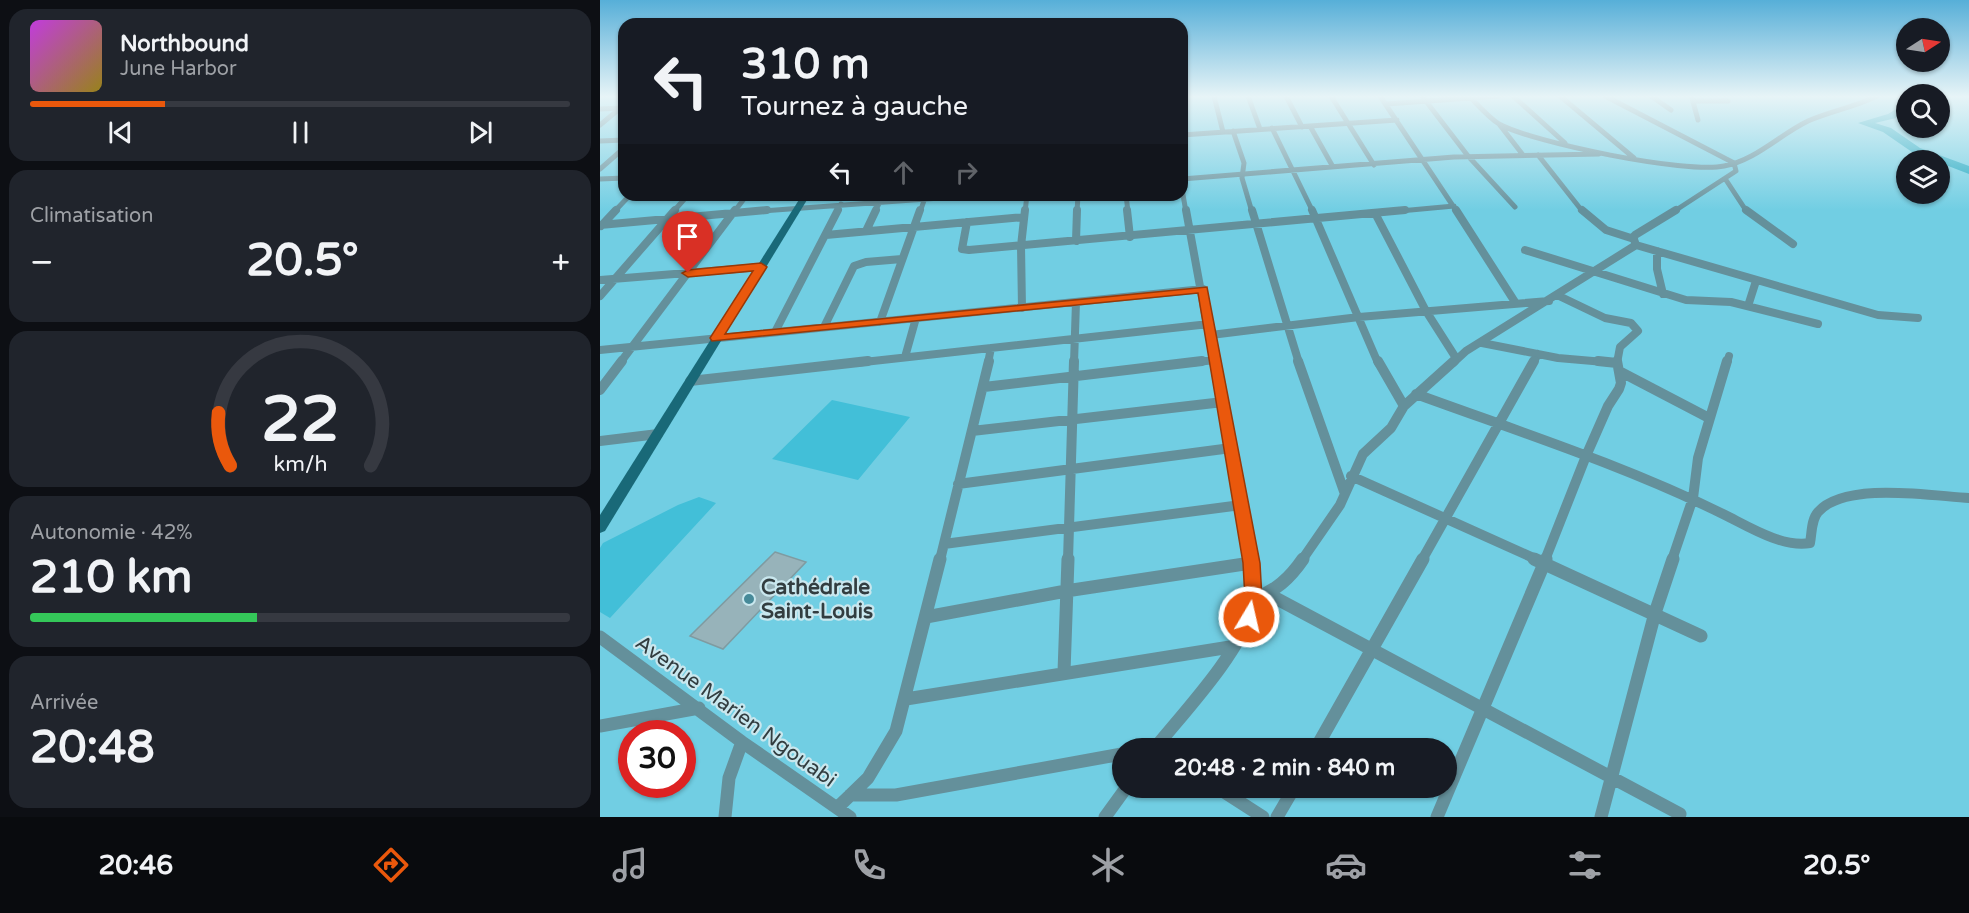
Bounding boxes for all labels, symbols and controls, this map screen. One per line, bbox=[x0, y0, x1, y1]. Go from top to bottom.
north arrow bbox=[1896, 18, 1950, 72]
map controls bbox=[1896, 18, 1950, 204]
text: Northbound bbox=[120, 31, 249, 57]
text: 310 m bbox=[741, 39, 870, 90]
icon: left bbox=[642, 42, 720, 120]
text: June Harbor bbox=[120, 57, 237, 81]
button: search bbox=[1896, 84, 1950, 138]
text: Tournez à gauche bbox=[741, 90, 968, 123]
icon: previous bbox=[104, 116, 137, 149]
icon: pause bbox=[284, 116, 317, 149]
icon: next bbox=[464, 116, 497, 149]
button: layers bbox=[1896, 150, 1950, 204]
icon: left bbox=[824, 156, 857, 189]
icon: ahead bbox=[887, 156, 920, 189]
icon: right bbox=[950, 156, 983, 189]
text: Climatisation bbox=[30, 204, 153, 228]
pin bbox=[662, 211, 713, 273]
icon: arrive bbox=[671, 220, 704, 253]
text: 20.5° bbox=[246, 234, 359, 288]
text: − bbox=[30, 243, 54, 282]
text: + bbox=[551, 243, 570, 282]
text: 22 bbox=[261, 383, 339, 458]
text: km/h bbox=[273, 451, 327, 477]
text: Autonomie · 42% bbox=[30, 521, 192, 545]
text: 210 km bbox=[30, 551, 192, 605]
place label: Cathédrale Saint-Louis bbox=[761, 575, 873, 624]
position arrow bbox=[1217, 585, 1281, 649]
marker: Cathédrale Saint-Louis bbox=[742, 592, 756, 606]
street label: Avenue Marien Ngouabi bbox=[631, 630, 841, 793]
text: Arrivée bbox=[30, 691, 98, 715]
speed limit sign: 30 bbox=[618, 720, 696, 798]
text: 20:48 bbox=[30, 721, 155, 775]
text: 20:48 · 2 min · 840 m bbox=[1174, 755, 1395, 781]
icon: directions bbox=[370, 844, 412, 886]
icon: music bbox=[609, 844, 651, 886]
icon: phone bbox=[848, 844, 890, 886]
icon: climate bbox=[1087, 844, 1129, 886]
icon: car bbox=[1325, 844, 1367, 886]
icon: filters bbox=[1564, 844, 1606, 886]
text: 20:46 bbox=[98, 849, 173, 882]
text: 20.5° bbox=[1803, 849, 1871, 882]

